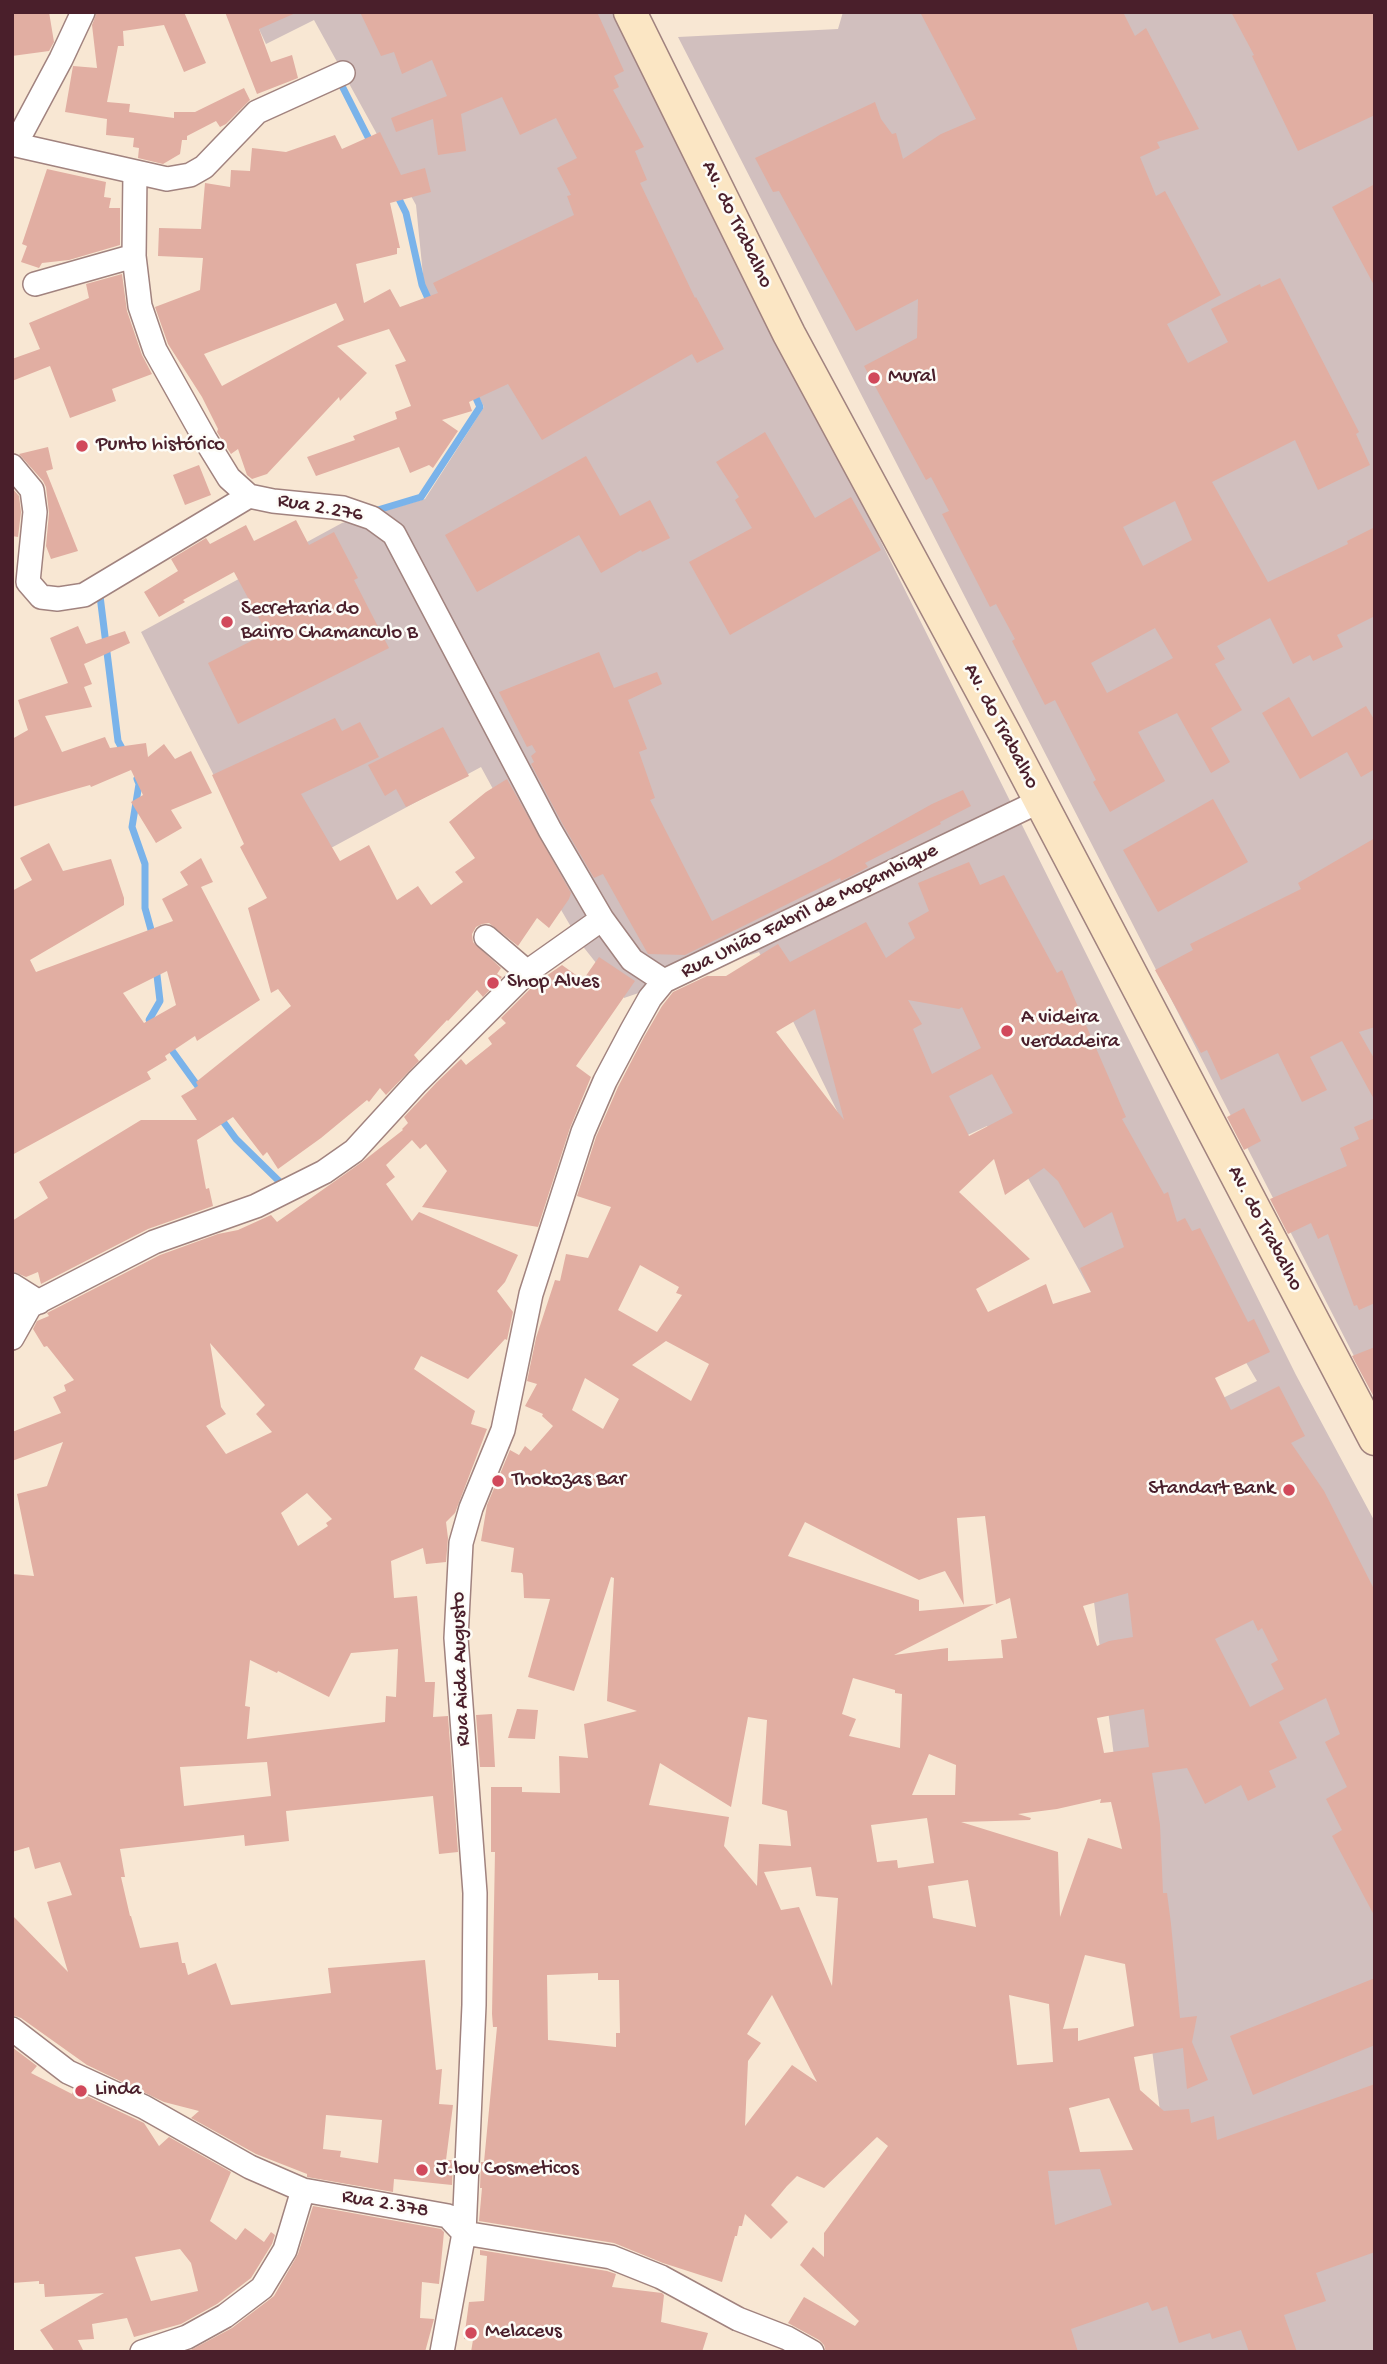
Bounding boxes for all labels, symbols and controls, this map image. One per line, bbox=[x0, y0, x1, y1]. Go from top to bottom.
street label: Av. do Trabalho bbox=[694, 157, 778, 293]
place label: Mural bbox=[888, 365, 936, 391]
marker: Mural bbox=[866, 370, 882, 386]
place label: Punto histórico bbox=[96, 433, 225, 459]
marker: Punto histórico bbox=[74, 438, 90, 454]
street label: Rua 2.276 bbox=[275, 489, 365, 529]
place label: Secretaria do Bairro Chamanculo B bbox=[241, 597, 418, 647]
marker: Secretaria do Bairro Chamanculo B bbox=[219, 614, 235, 630]
street label: Av. do Trabalho bbox=[956, 660, 1044, 794]
street label: Rua União Fabril de Moçambique bbox=[677, 839, 943, 985]
place label: Shop Alves bbox=[507, 970, 599, 996]
marker: Shop Alves bbox=[485, 975, 501, 991]
place label: A videira verdadeira bbox=[1021, 1006, 1119, 1056]
marker: A videira verdadeira bbox=[999, 1023, 1015, 1039]
street label: Av. do Trabalho bbox=[1220, 1162, 1308, 1296]
place label: Thokozas Bar bbox=[512, 1468, 626, 1494]
marker: Thokozas Bar bbox=[490, 1473, 506, 1489]
place label: Standart Bank bbox=[1148, 1477, 1275, 1503]
marker: Standart Bank bbox=[1281, 1482, 1297, 1498]
street label: Rua Aida Augusto bbox=[447, 1591, 477, 1747]
place label: Linda bbox=[95, 2078, 141, 2104]
marker: Linda bbox=[73, 2083, 89, 2099]
place label: J.lou Cosmeticos bbox=[436, 2157, 579, 2183]
marker: J.lou Cosmeticos bbox=[414, 2162, 430, 2178]
street label: Rua 2.378 bbox=[340, 2185, 430, 2225]
place label: Melacevs bbox=[485, 2320, 562, 2346]
marker: Melacevs bbox=[463, 2325, 479, 2341]

